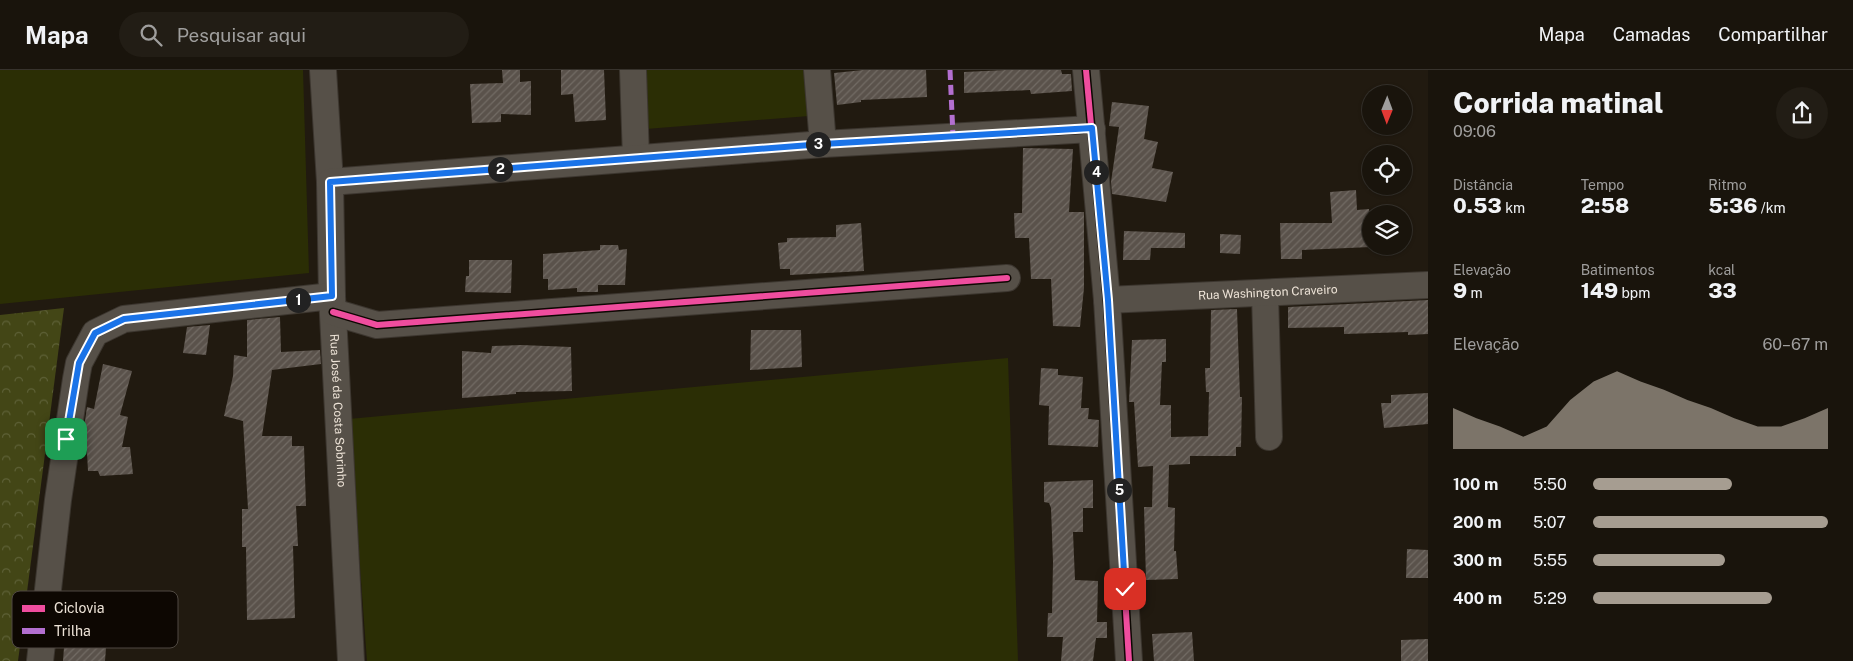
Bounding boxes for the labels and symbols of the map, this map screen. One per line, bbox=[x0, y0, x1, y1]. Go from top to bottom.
north arrow bbox=[1362, 85, 1412, 135]
pin: 3 bbox=[806, 132, 830, 156]
pin: 2 bbox=[488, 156, 512, 182]
pin: 4 bbox=[1084, 160, 1108, 184]
street label: Rua Washington Craveiro bbox=[1198, 282, 1338, 303]
pin: 1 bbox=[286, 288, 310, 312]
street label: Rua José da Costa Sobrinho bbox=[327, 333, 349, 488]
pin bbox=[45, 418, 87, 460]
pin: 5 bbox=[1106, 478, 1132, 502]
pin bbox=[1104, 568, 1146, 610]
legend bbox=[12, 591, 178, 648]
text: Ciclovia bbox=[54, 600, 105, 616]
text: Trilha bbox=[54, 623, 91, 639]

